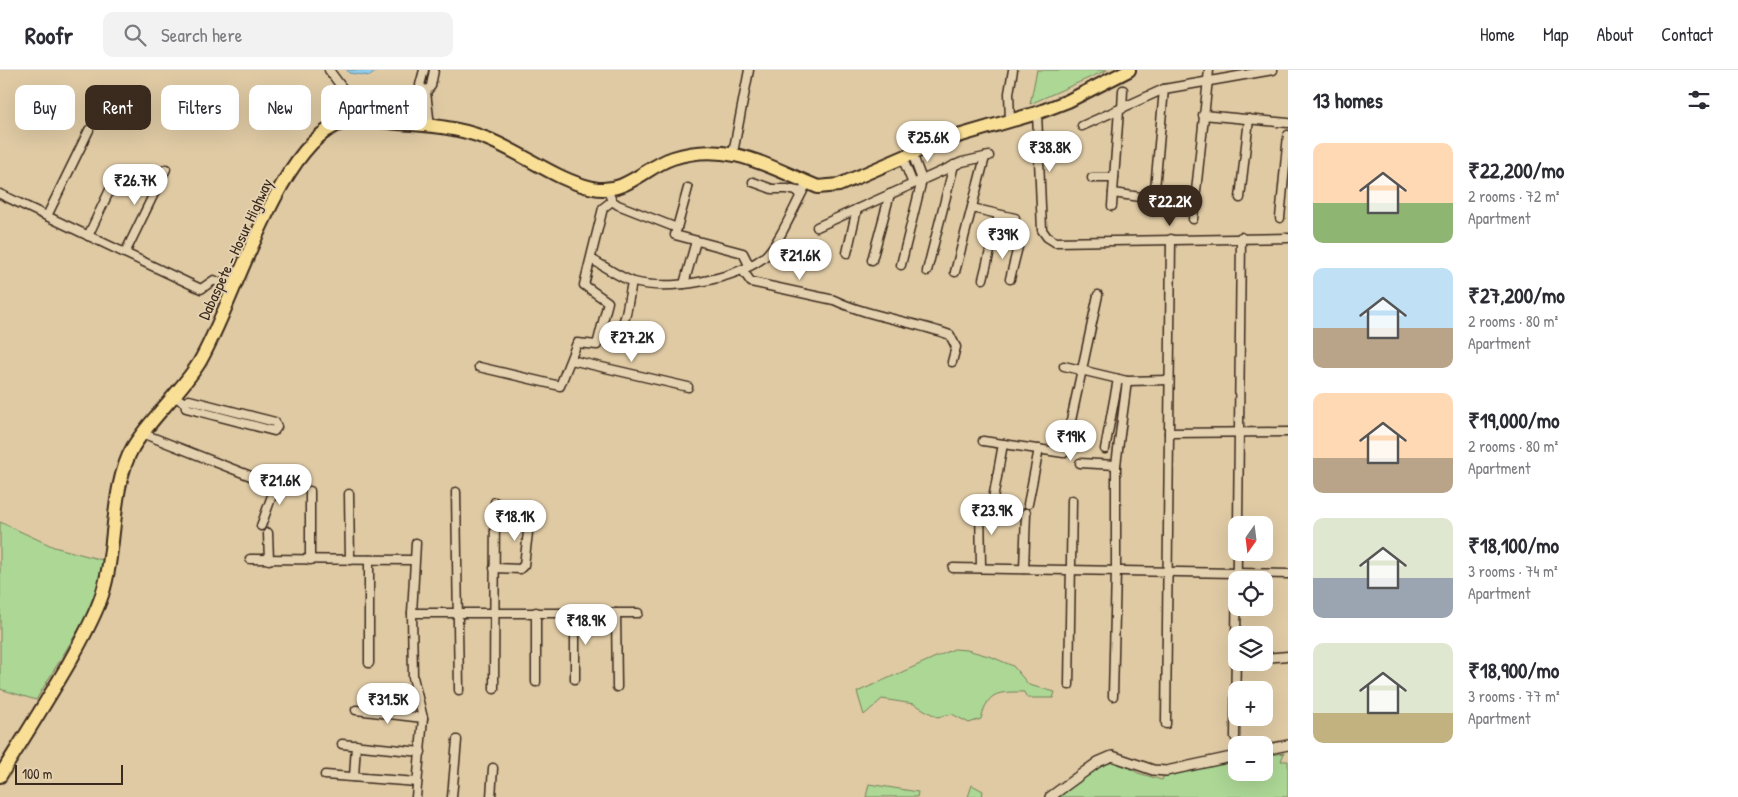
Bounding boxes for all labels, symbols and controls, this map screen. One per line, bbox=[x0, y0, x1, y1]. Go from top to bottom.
search box bbox=[103, 12, 453, 57]
text: Roofr bbox=[25, 19, 73, 51]
icon: search bbox=[121, 21, 149, 49]
text: Search here bbox=[161, 22, 242, 48]
text: Home bbox=[1480, 22, 1515, 47]
text: Map bbox=[1543, 22, 1568, 47]
text: About bbox=[1596, 22, 1633, 47]
text: Contact bbox=[1661, 22, 1713, 47]
chip: Buy bbox=[15, 85, 75, 130]
chip: Rent bbox=[85, 85, 151, 130]
chip: Filters bbox=[161, 85, 239, 130]
chip: New bbox=[249, 85, 311, 130]
chip: Apartment bbox=[321, 85, 427, 130]
text: 13 homes bbox=[1313, 86, 1383, 115]
icon: filters bbox=[1685, 86, 1713, 114]
pin: ₹25.6K bbox=[887, 121, 969, 163]
text: ₹25.6K bbox=[907, 126, 949, 148]
pin: ₹38.8K bbox=[1009, 131, 1091, 173]
text: ₹38.8K bbox=[1029, 136, 1071, 158]
text: ₹22,200/mo bbox=[1468, 156, 1564, 185]
icon: home bbox=[1353, 163, 1413, 223]
pin: ₹26.7K bbox=[94, 164, 176, 206]
text: ₹26.7K bbox=[114, 169, 156, 191]
street label: Dabaspete - Hosur Highway bbox=[193, 175, 278, 323]
pin: ₹22.2K bbox=[1129, 184, 1211, 227]
text: 2 rooms · 72 m² bbox=[1468, 185, 1559, 207]
text: ₹22.2K bbox=[1148, 190, 1192, 212]
text: Apartment bbox=[1468, 207, 1531, 229]
pin: ₹39K bbox=[973, 218, 1033, 260]
text: ₹39K bbox=[988, 223, 1018, 245]
pin: ₹21.6K bbox=[759, 238, 841, 281]
text: ₹21.6K bbox=[780, 244, 820, 266]
text: ₹27,200/mo bbox=[1468, 281, 1565, 310]
icon: home bbox=[1353, 288, 1413, 348]
text: 2 rooms · 80 m² bbox=[1468, 310, 1558, 332]
pin: ₹27.2K bbox=[591, 320, 673, 363]
text: ₹27.2K bbox=[610, 326, 654, 348]
text: Apartment bbox=[1468, 332, 1531, 354]
text: ₹19,000/mo bbox=[1468, 406, 1559, 435]
icon: home bbox=[1353, 413, 1413, 473]
pin: ₹19K bbox=[1041, 420, 1101, 462]
text: ₹19K bbox=[1056, 425, 1086, 447]
text: 2 rooms · 80 m² bbox=[1468, 435, 1558, 457]
text: Apartment bbox=[1468, 457, 1531, 479]
pin: ₹21.6K bbox=[239, 464, 321, 506]
text: ₹21.6K bbox=[260, 469, 300, 491]
pin: ₹23.9K bbox=[951, 494, 1033, 536]
text: ₹23.9K bbox=[971, 499, 1013, 521]
pin: ₹18.1K bbox=[474, 500, 556, 542]
text: ₹18.1K bbox=[495, 505, 535, 527]
north arrow bbox=[1228, 516, 1272, 561]
map controls bbox=[1228, 516, 1273, 781]
text: ₹18,100/mo bbox=[1468, 531, 1559, 560]
icon: home bbox=[1353, 538, 1413, 598]
text: 3 rooms · 74 m² bbox=[1468, 560, 1558, 582]
button: locate bbox=[1228, 571, 1273, 616]
text: Apartment bbox=[1468, 582, 1531, 604]
pin: ₹18.9K bbox=[545, 604, 627, 646]
text: ₹18.9K bbox=[566, 609, 606, 631]
button: layers bbox=[1228, 626, 1273, 671]
text: ₹18,900/mo bbox=[1468, 656, 1559, 685]
icon: home bbox=[1353, 663, 1413, 723]
button: + bbox=[1228, 681, 1273, 726]
pin: ₹31.5K bbox=[347, 682, 429, 725]
text: 3 rooms · 77 m² bbox=[1468, 685, 1560, 707]
text: ₹31.5K bbox=[368, 688, 408, 710]
text: Apartment bbox=[1468, 707, 1531, 729]
button: − bbox=[1228, 736, 1273, 781]
scale bar bbox=[15, 762, 122, 785]
text: 100 m bbox=[22, 764, 52, 783]

